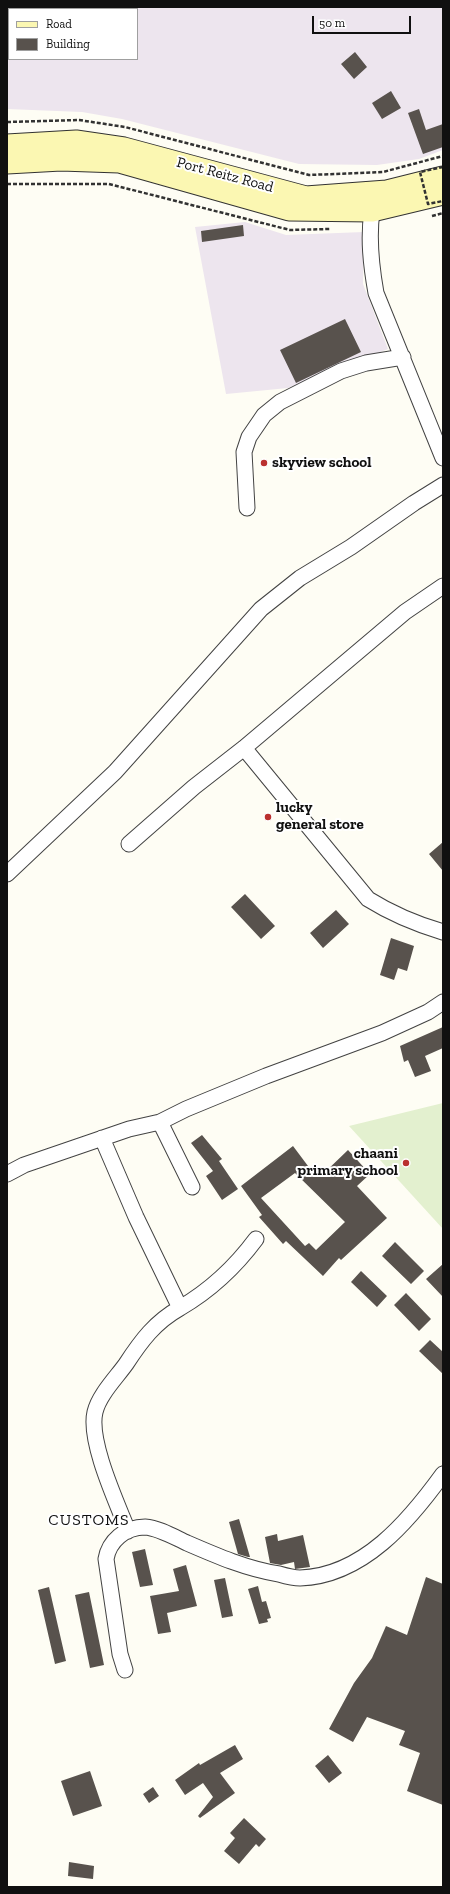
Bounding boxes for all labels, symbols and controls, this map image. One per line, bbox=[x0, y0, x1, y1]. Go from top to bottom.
legend bbox=[8, 8, 138, 60]
scale bar bbox=[314, 8, 413, 34]
text: 50 m bbox=[319, 16, 345, 30]
text: Road bbox=[46, 17, 72, 31]
text: Building bbox=[46, 37, 90, 51]
street label: Port Reitz Road bbox=[174, 153, 276, 197]
place label: skyview school bbox=[272, 454, 371, 472]
marker: skyview school bbox=[259, 458, 269, 468]
place label: lucky general store bbox=[276, 799, 364, 834]
marker: lucky general store bbox=[263, 812, 273, 822]
place label: chaani primary school bbox=[298, 1145, 398, 1180]
marker: chaani primary school bbox=[401, 1158, 411, 1168]
district label: CUSTOMS bbox=[48, 1510, 130, 1530]

